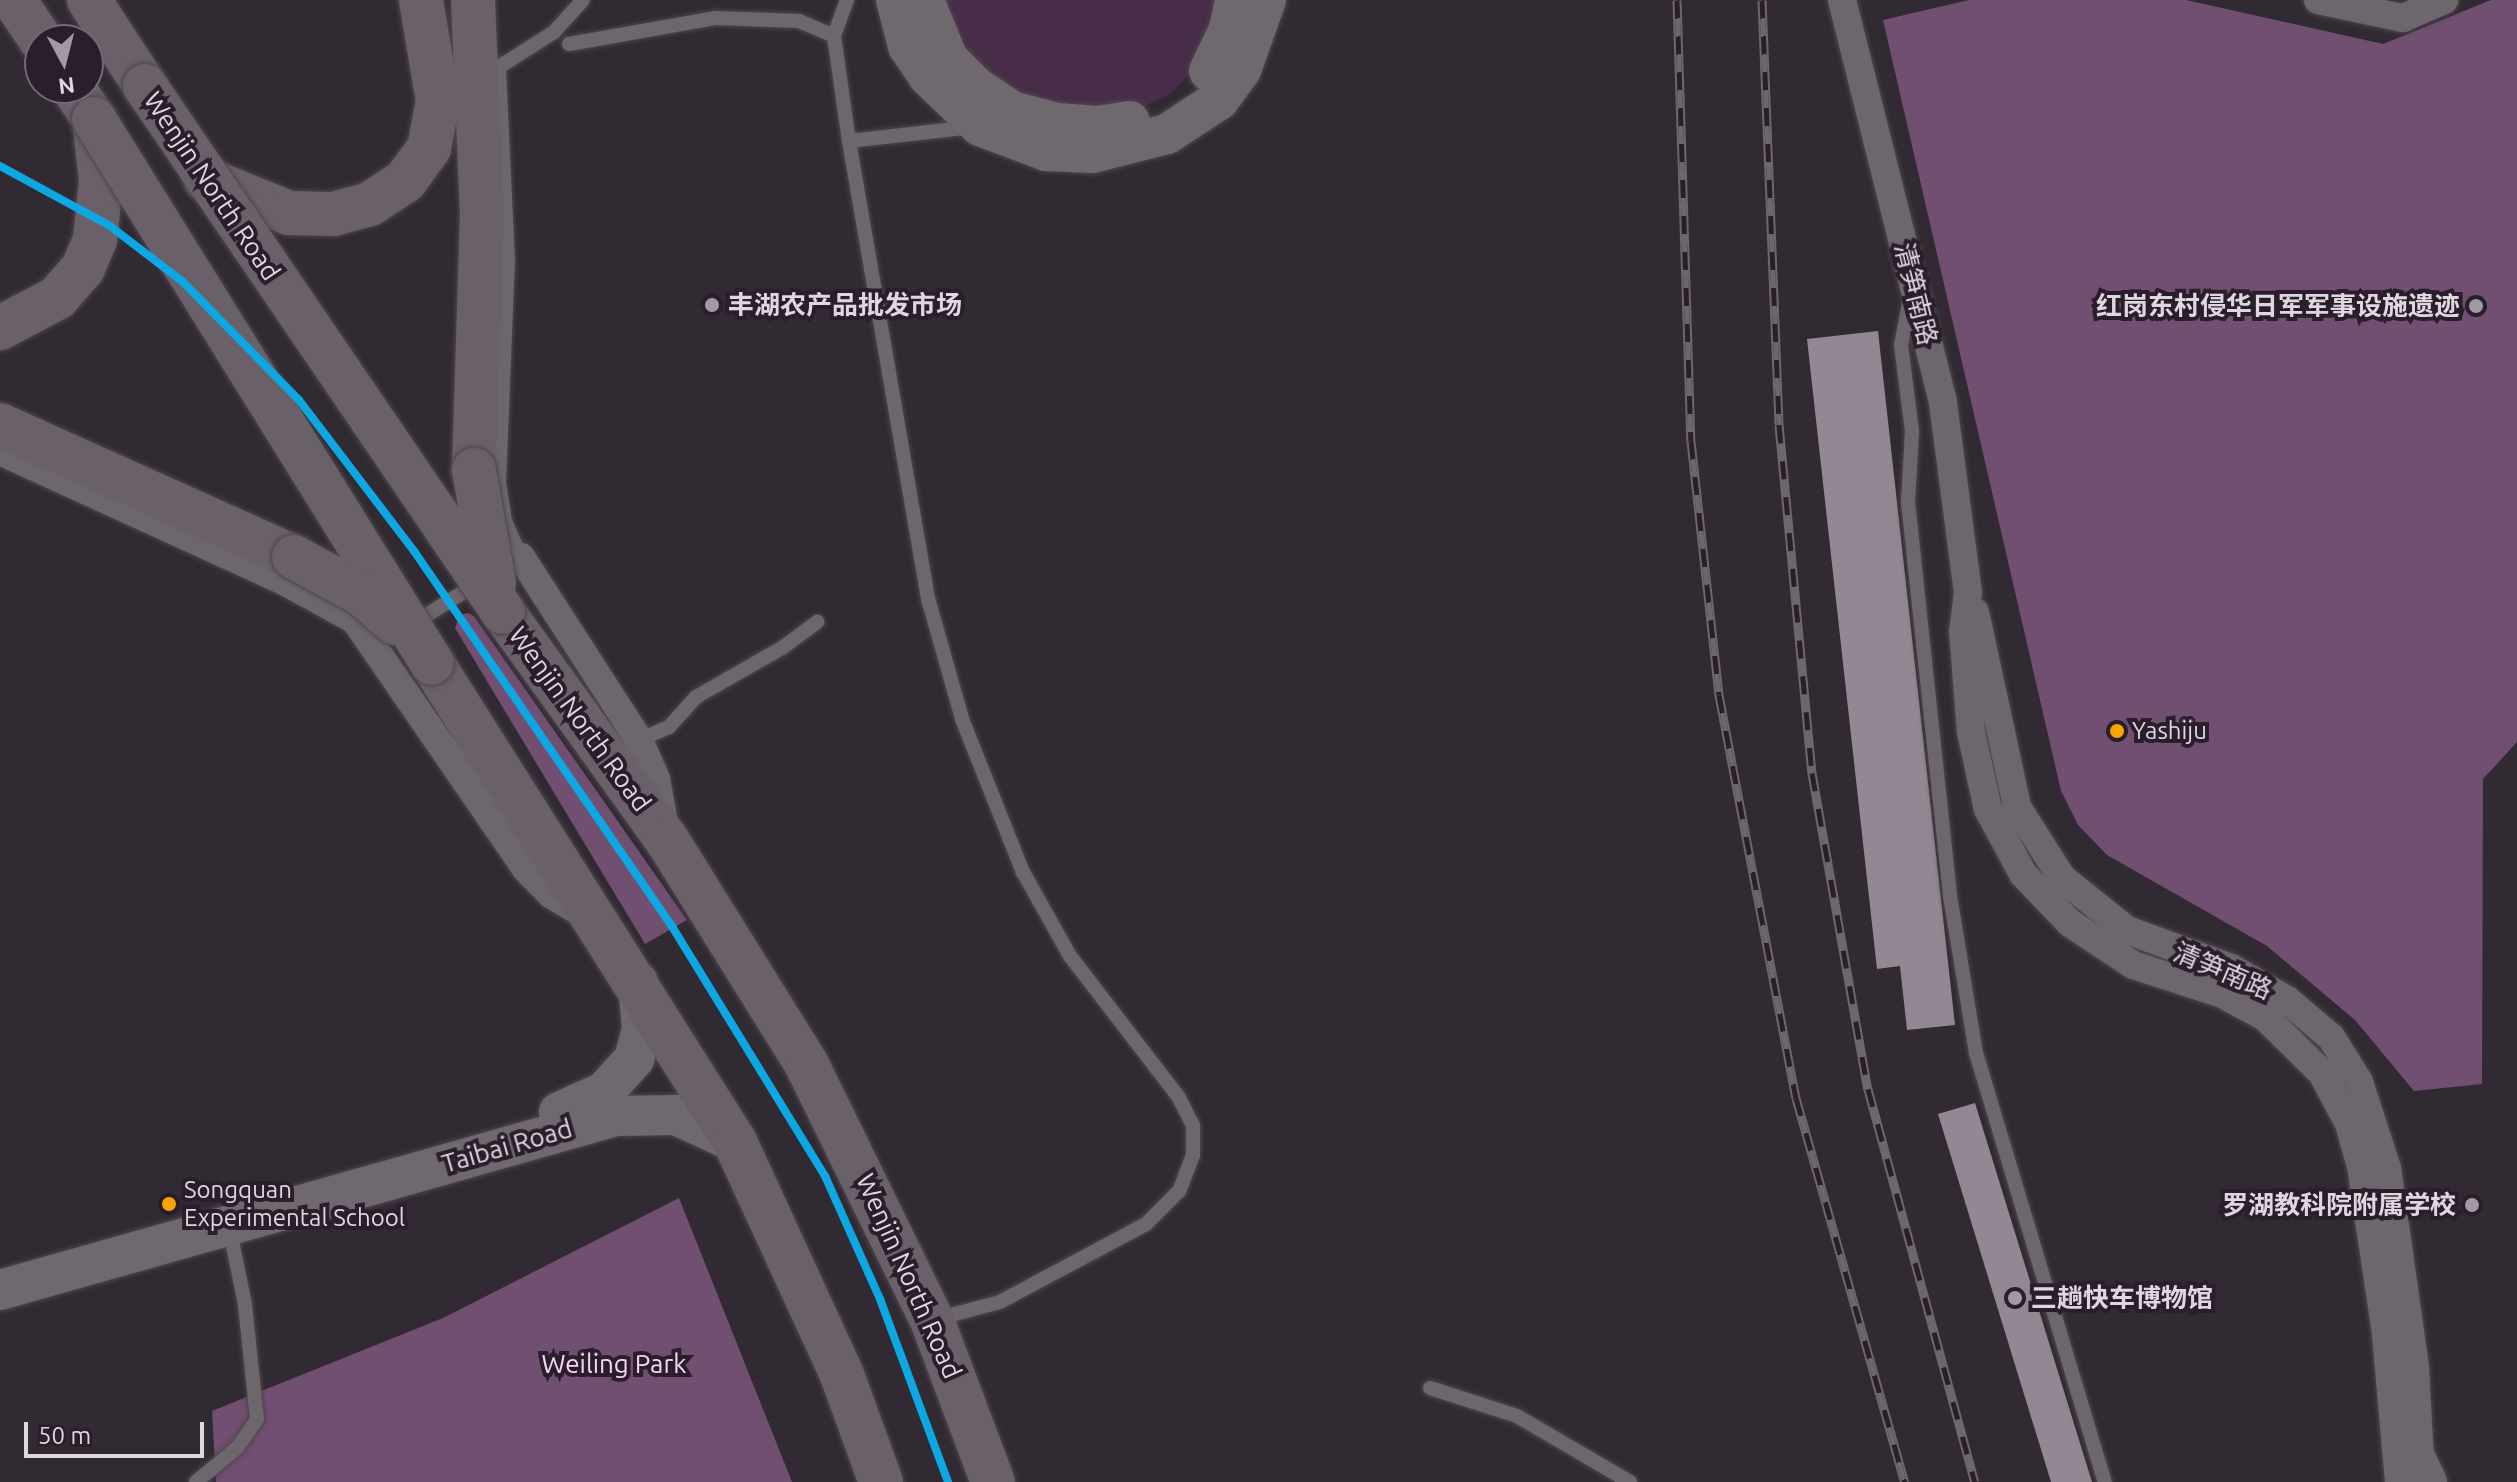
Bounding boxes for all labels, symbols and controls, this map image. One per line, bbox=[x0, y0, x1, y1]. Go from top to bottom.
north arrow bbox=[24, 24, 104, 104]
text: N bbox=[57, 73, 76, 100]
street label: Wenjin North Road bbox=[137, 86, 287, 286]
street label: 清笋南路 bbox=[1888, 240, 1944, 348]
place label: 丰湖农产品批发市场 bbox=[728, 289, 962, 321]
place label: 红岗东村侵华日军军事设施遗迹 bbox=[2096, 290, 2460, 322]
marker: 丰湖农产品批发市场 bbox=[703, 296, 721, 314]
marker: 红岗东村侵华日军军事设施遗迹 bbox=[2467, 297, 2485, 315]
street label: Wenjin North Road bbox=[502, 620, 658, 818]
place label: Yashiju bbox=[2132, 717, 2207, 745]
marker: Yashiju bbox=[2109, 723, 2125, 739]
street label: 清笋南路 bbox=[2169, 936, 2277, 1006]
street label: Taibai Road bbox=[438, 1113, 576, 1179]
street label: Wenjin North Road bbox=[850, 1169, 968, 1383]
place label: Songquan Experimental School bbox=[184, 1176, 405, 1232]
place label: 罗湖教科院附属学校 bbox=[2222, 1189, 2456, 1221]
marker: Songquan Experimental School bbox=[161, 1196, 177, 1212]
marker: 罗湖教科院附属学校 bbox=[2463, 1196, 2481, 1214]
place label: 三趟快车博物馆 bbox=[2031, 1282, 2213, 1314]
marker: 三趟快车博物馆 bbox=[2006, 1289, 2024, 1307]
park label: Weiling Park bbox=[542, 1348, 686, 1380]
scale bar bbox=[28, 1406, 208, 1456]
text: 50 m bbox=[38, 1422, 91, 1449]

